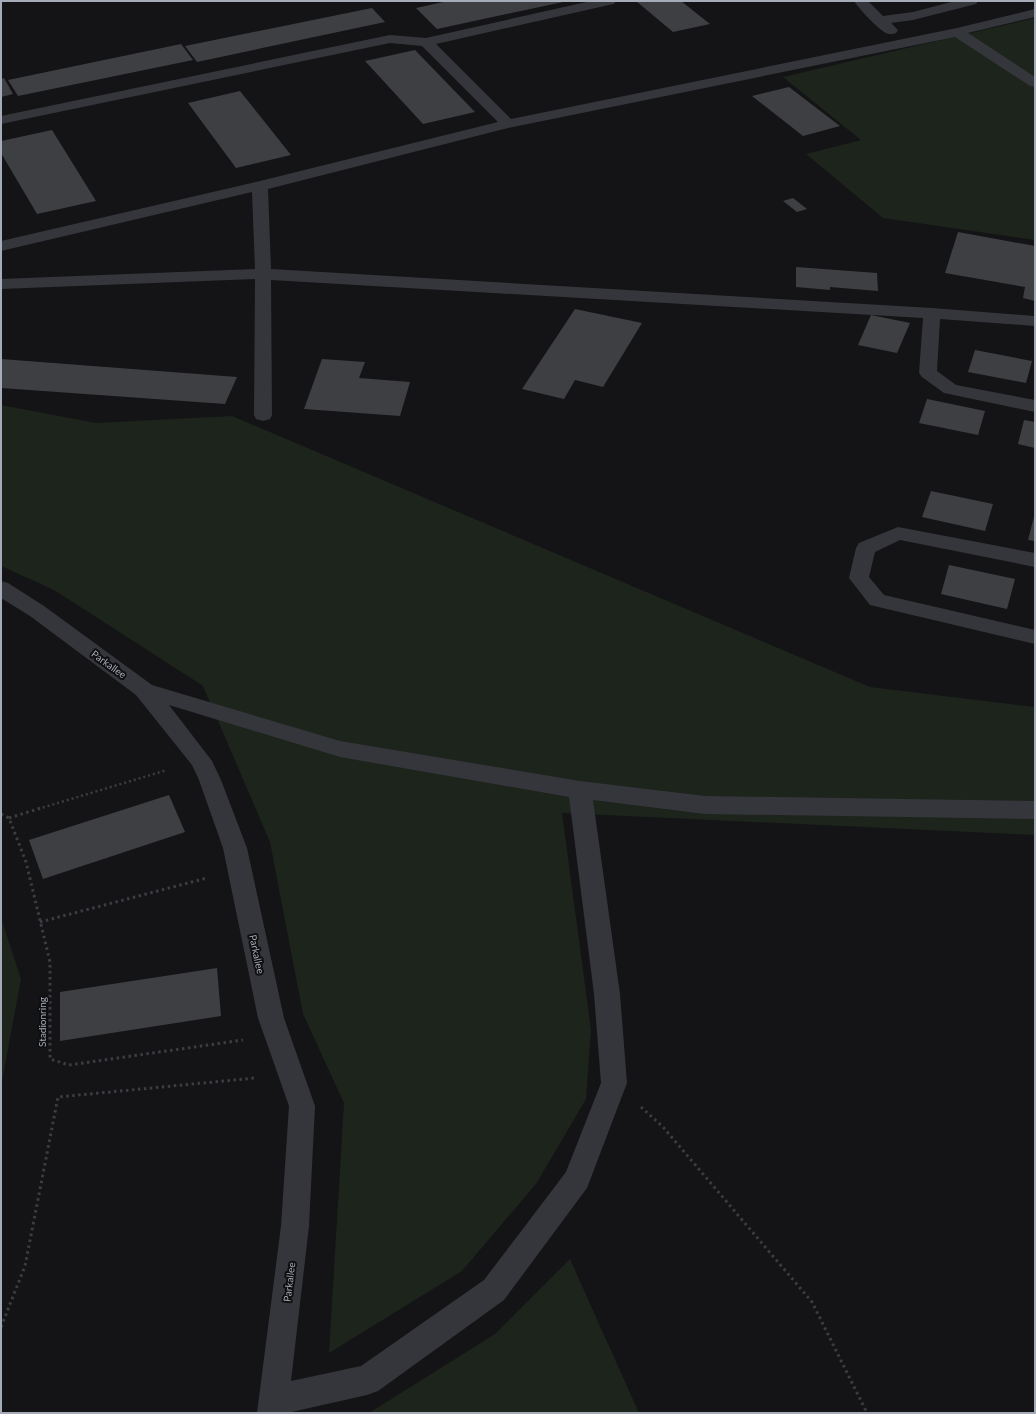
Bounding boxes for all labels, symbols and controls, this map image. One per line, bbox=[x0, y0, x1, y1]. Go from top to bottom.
street label: Parkallee bbox=[89, 647, 129, 681]
street label: Parkallee bbox=[247, 933, 267, 975]
street label: Stadionring bbox=[36, 997, 48, 1047]
street label: Parkallee bbox=[281, 1262, 297, 1302]

